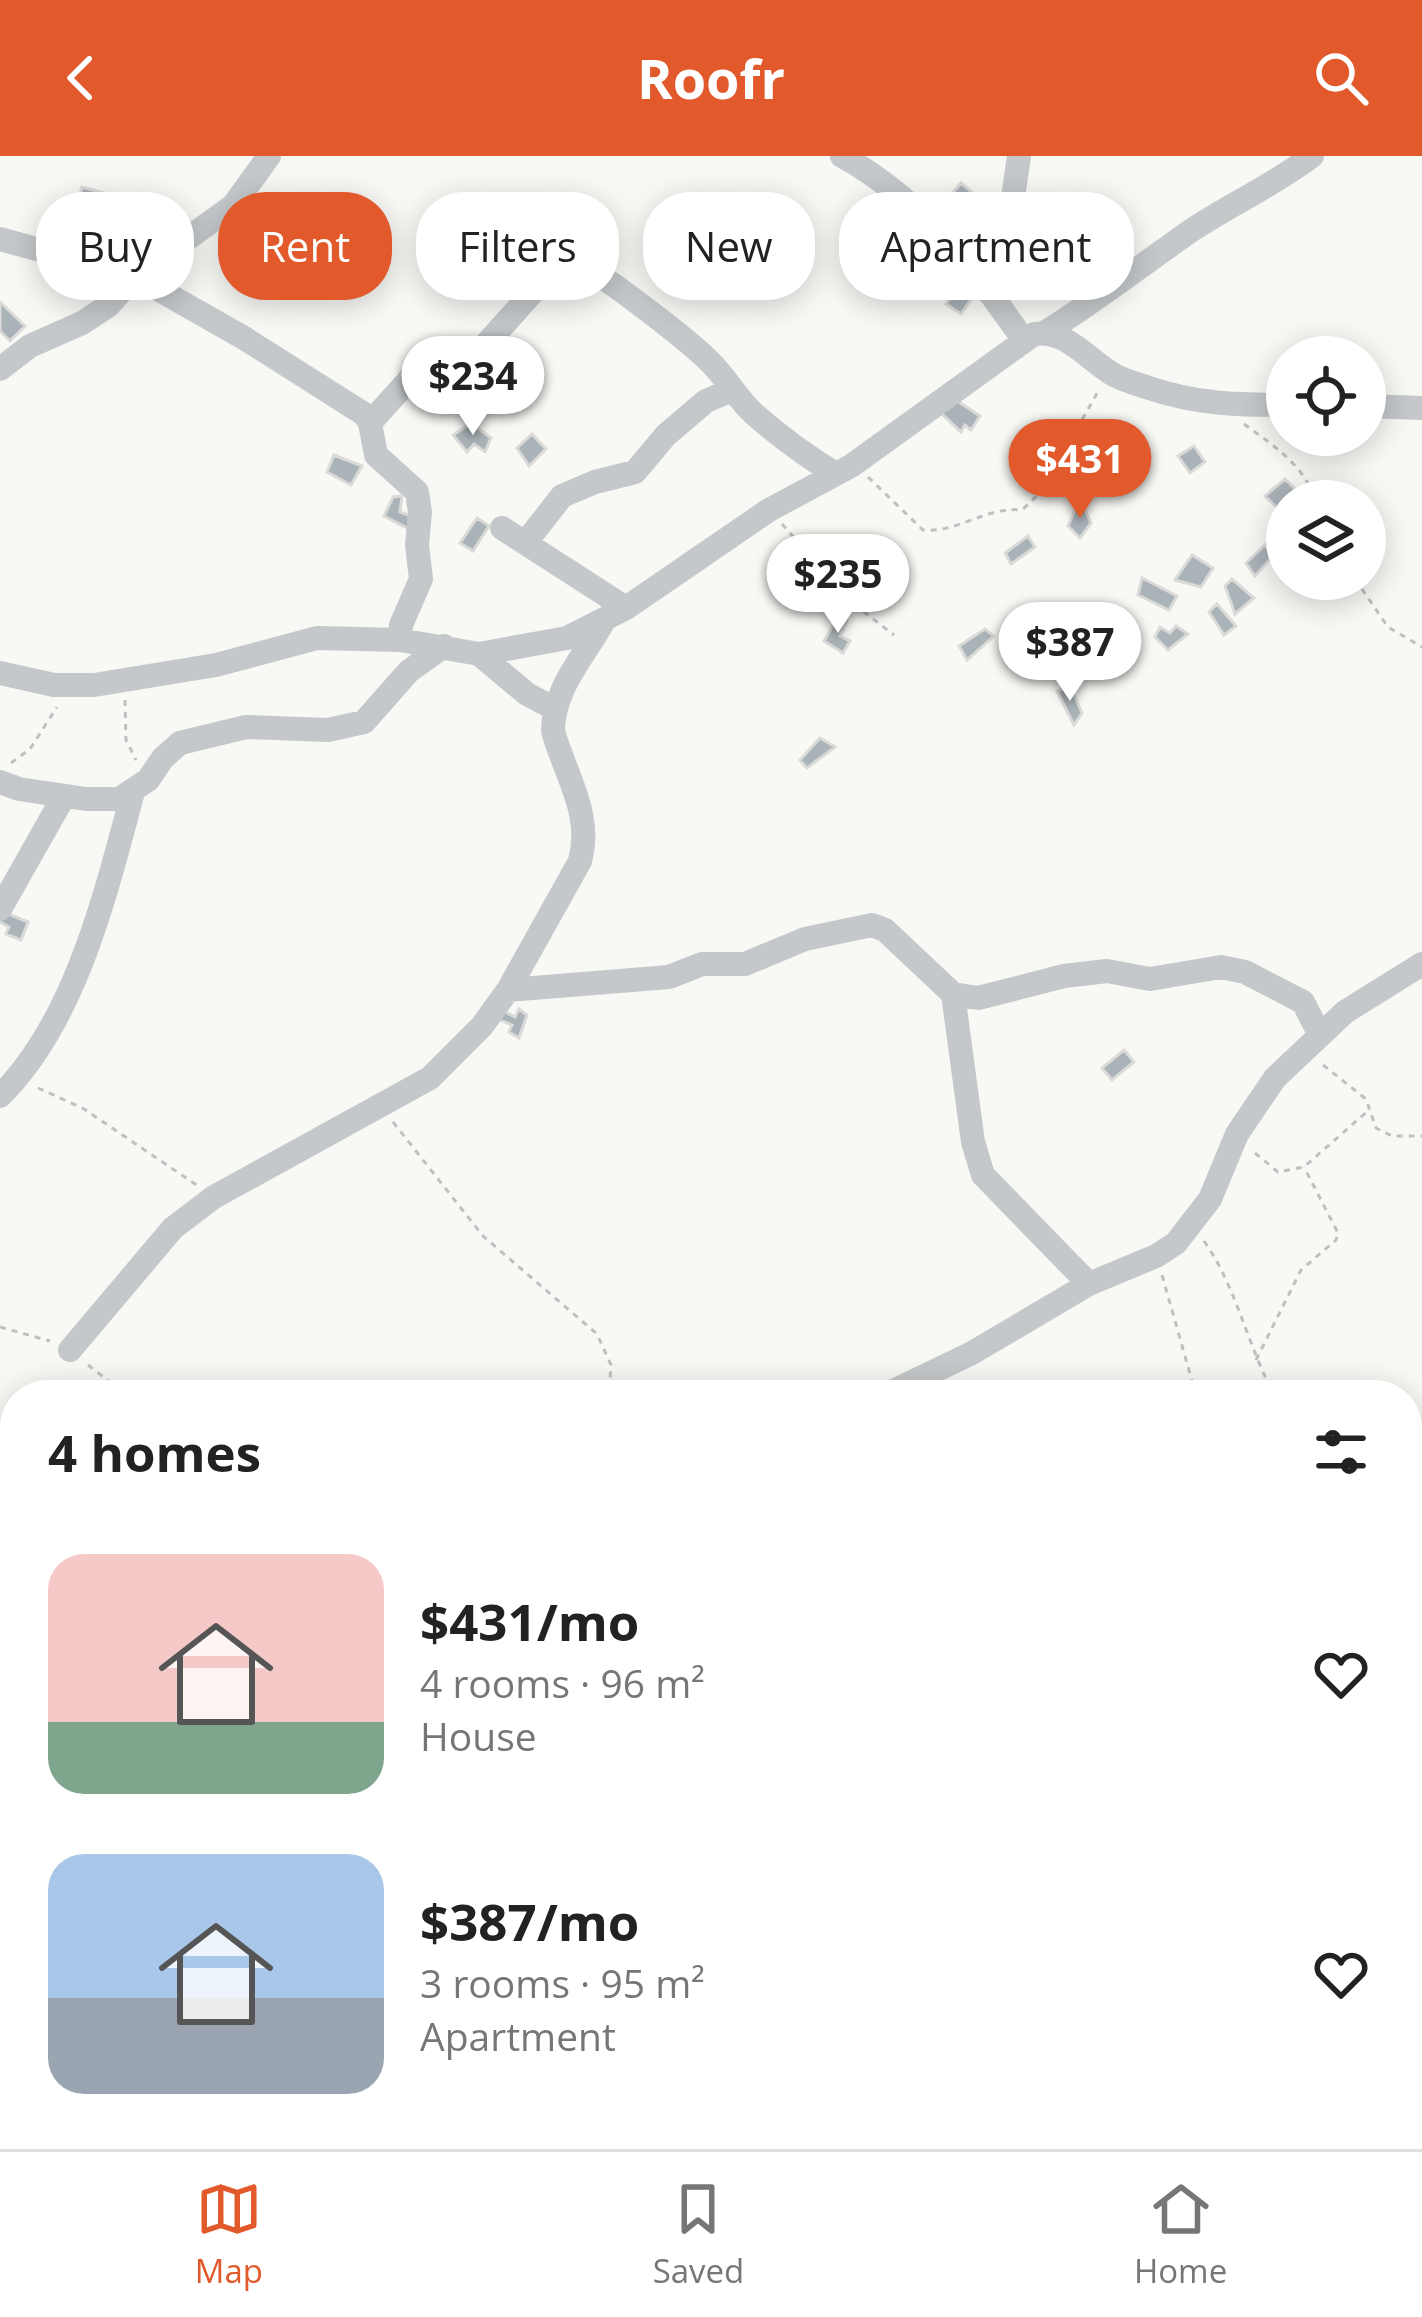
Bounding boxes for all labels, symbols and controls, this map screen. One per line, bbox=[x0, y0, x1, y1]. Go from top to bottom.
text: Roofr bbox=[637, 41, 785, 115]
icon: back bbox=[48, 45, 114, 111]
icon: search bbox=[1308, 45, 1374, 111]
chip: Buy bbox=[36, 192, 194, 300]
chip: Rent bbox=[218, 192, 392, 300]
chip: Filters bbox=[416, 192, 619, 300]
chip: New bbox=[643, 192, 815, 300]
chip: Apartment bbox=[839, 192, 1134, 300]
pin: $234 bbox=[402, 336, 544, 438]
map controls bbox=[1266, 336, 1386, 600]
button: locate bbox=[1266, 336, 1386, 456]
text: $234 bbox=[428, 348, 518, 401]
pin: $431 bbox=[1009, 419, 1151, 521]
text: $431 bbox=[1035, 431, 1125, 484]
button: layers bbox=[1266, 480, 1386, 600]
pin: $235 bbox=[767, 534, 909, 636]
text: $235 bbox=[793, 546, 883, 599]
pin: $387 bbox=[999, 602, 1141, 704]
text: $387 bbox=[1025, 614, 1115, 667]
text: 4 homes bbox=[48, 1417, 261, 1487]
icon: filters bbox=[1308, 1419, 1374, 1485]
text: $431/mo bbox=[420, 1586, 639, 1656]
icon: home bbox=[144, 1602, 288, 1746]
icon: heart bbox=[1308, 1641, 1374, 1707]
text: 4 rooms · 96 m² bbox=[420, 1656, 705, 1709]
text: House bbox=[420, 1709, 537, 1762]
text: $387/mo bbox=[420, 1886, 639, 1956]
icon: home bbox=[144, 1902, 288, 2046]
icon: heart bbox=[1308, 1941, 1374, 2007]
text: 3 rooms · 95 m² bbox=[420, 1956, 705, 2009]
text: Apartment bbox=[420, 2009, 616, 2062]
tab: Map bbox=[195, 2176, 263, 2293]
tab: Saved bbox=[653, 2176, 744, 2293]
tab: Home bbox=[1134, 2176, 1227, 2293]

